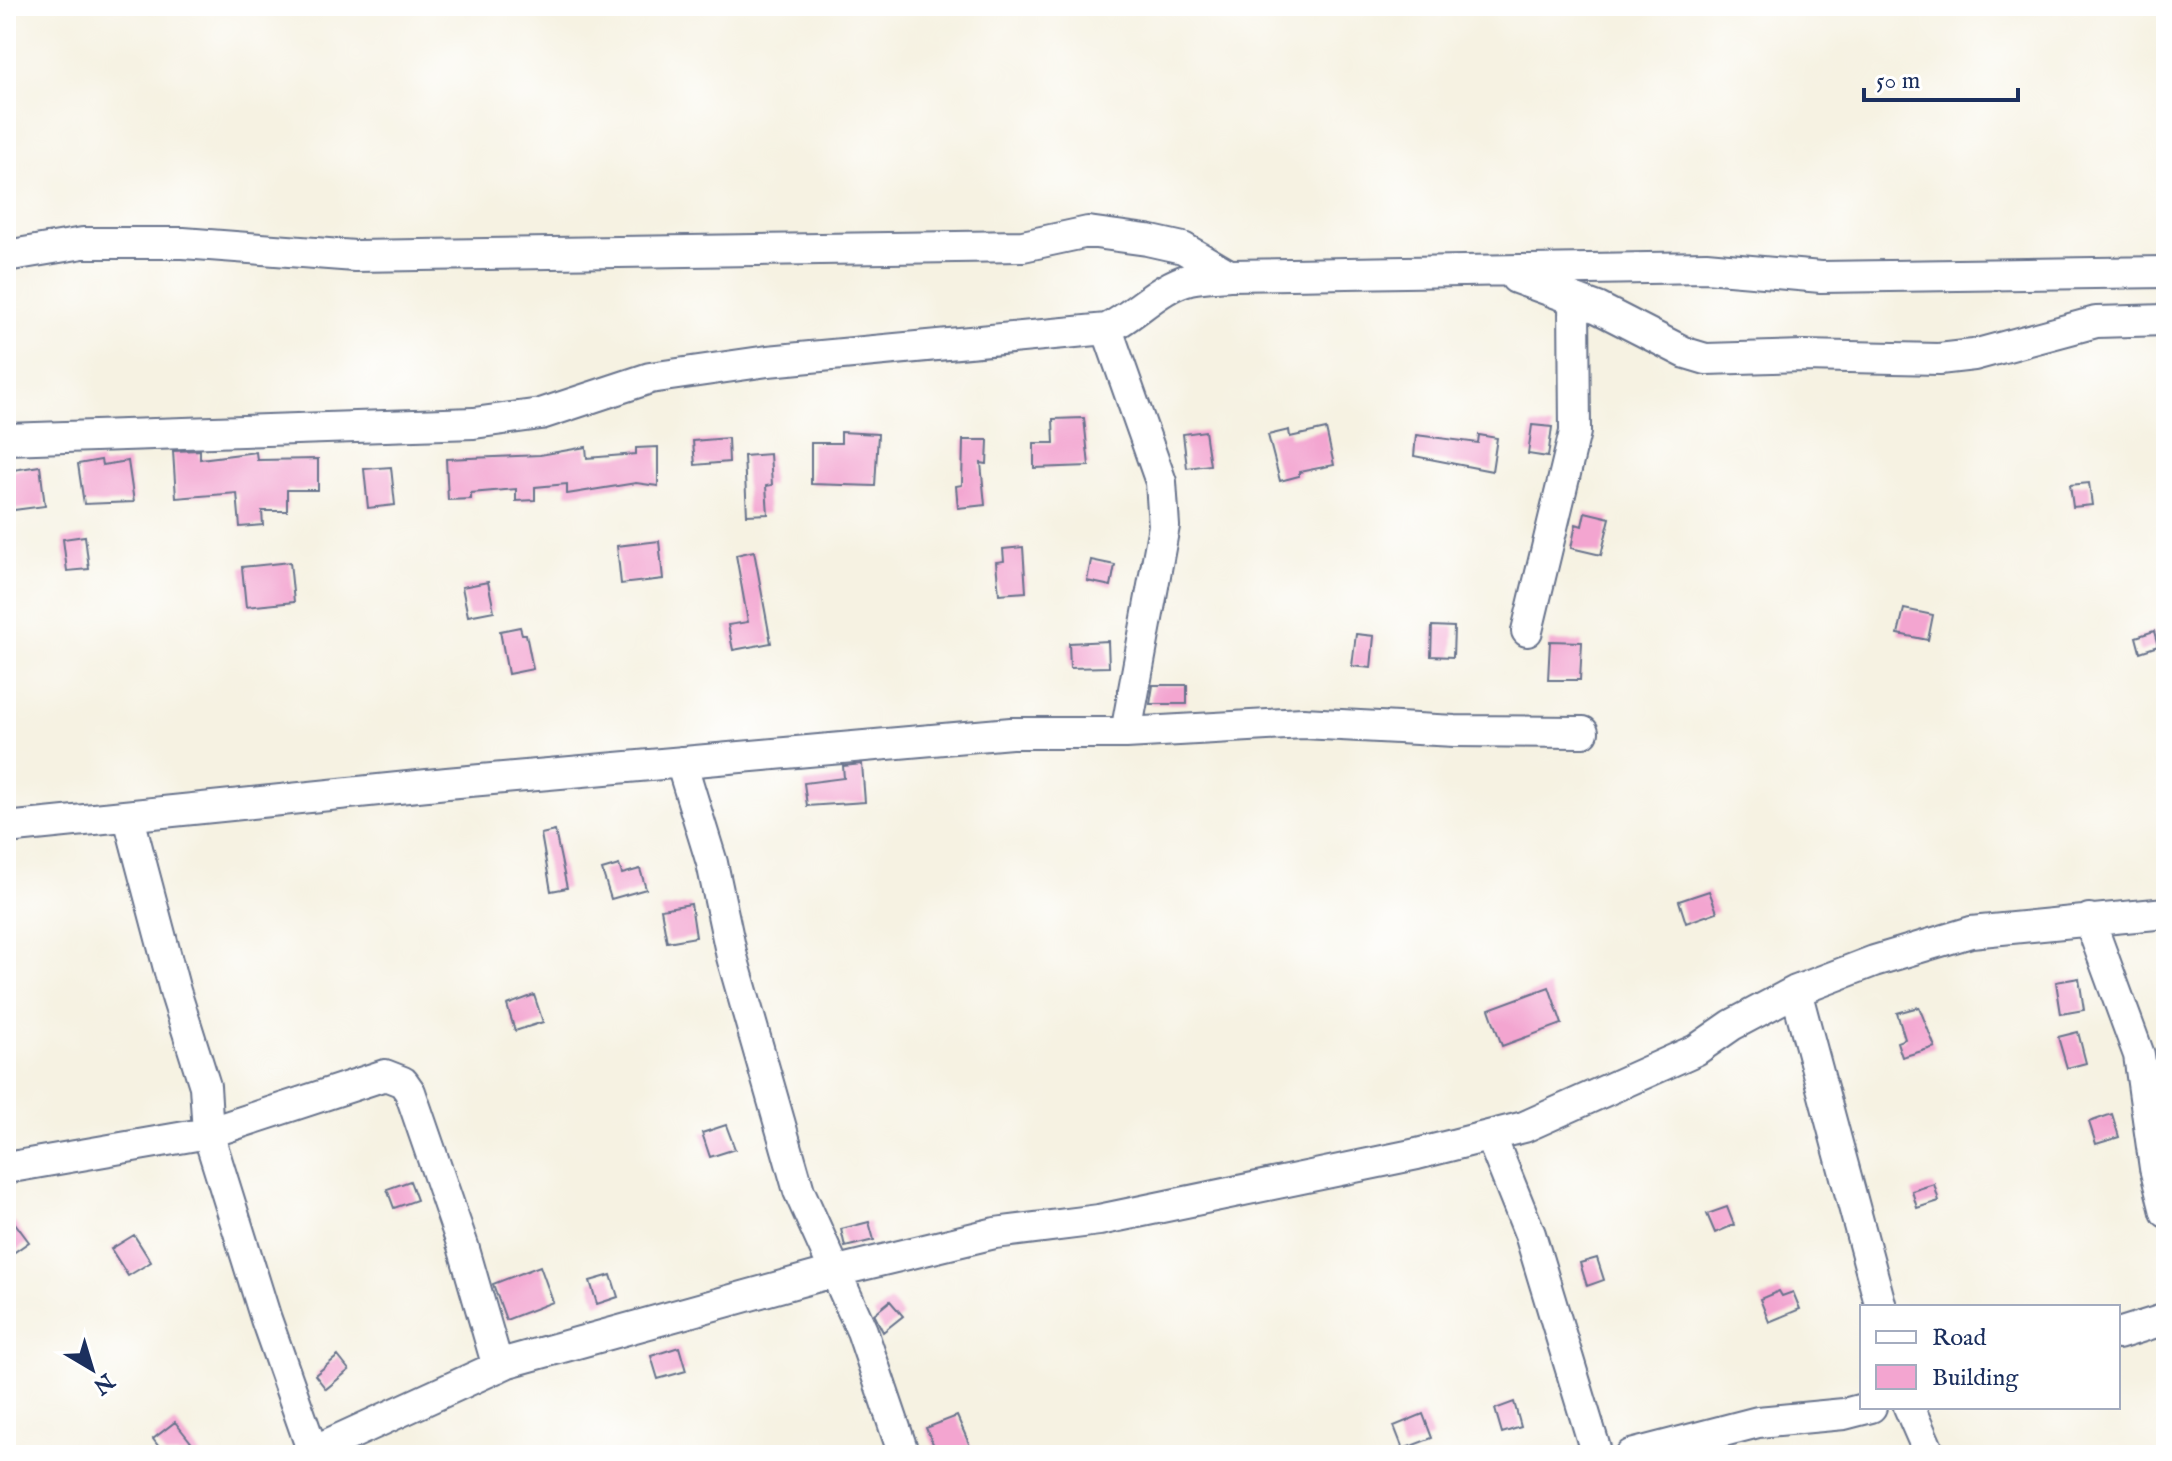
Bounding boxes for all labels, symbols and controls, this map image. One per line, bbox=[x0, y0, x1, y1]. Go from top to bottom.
scale bar bbox=[1864, 52, 2018, 102]
text: 50 m bbox=[1876, 66, 1920, 97]
legend bbox=[1860, 1305, 2120, 1409]
text: Road bbox=[1932, 1323, 1986, 1354]
north arrow bbox=[52, 1329, 132, 1409]
text: Building bbox=[1932, 1363, 2019, 1394]
text: N bbox=[87, 1366, 120, 1400]

